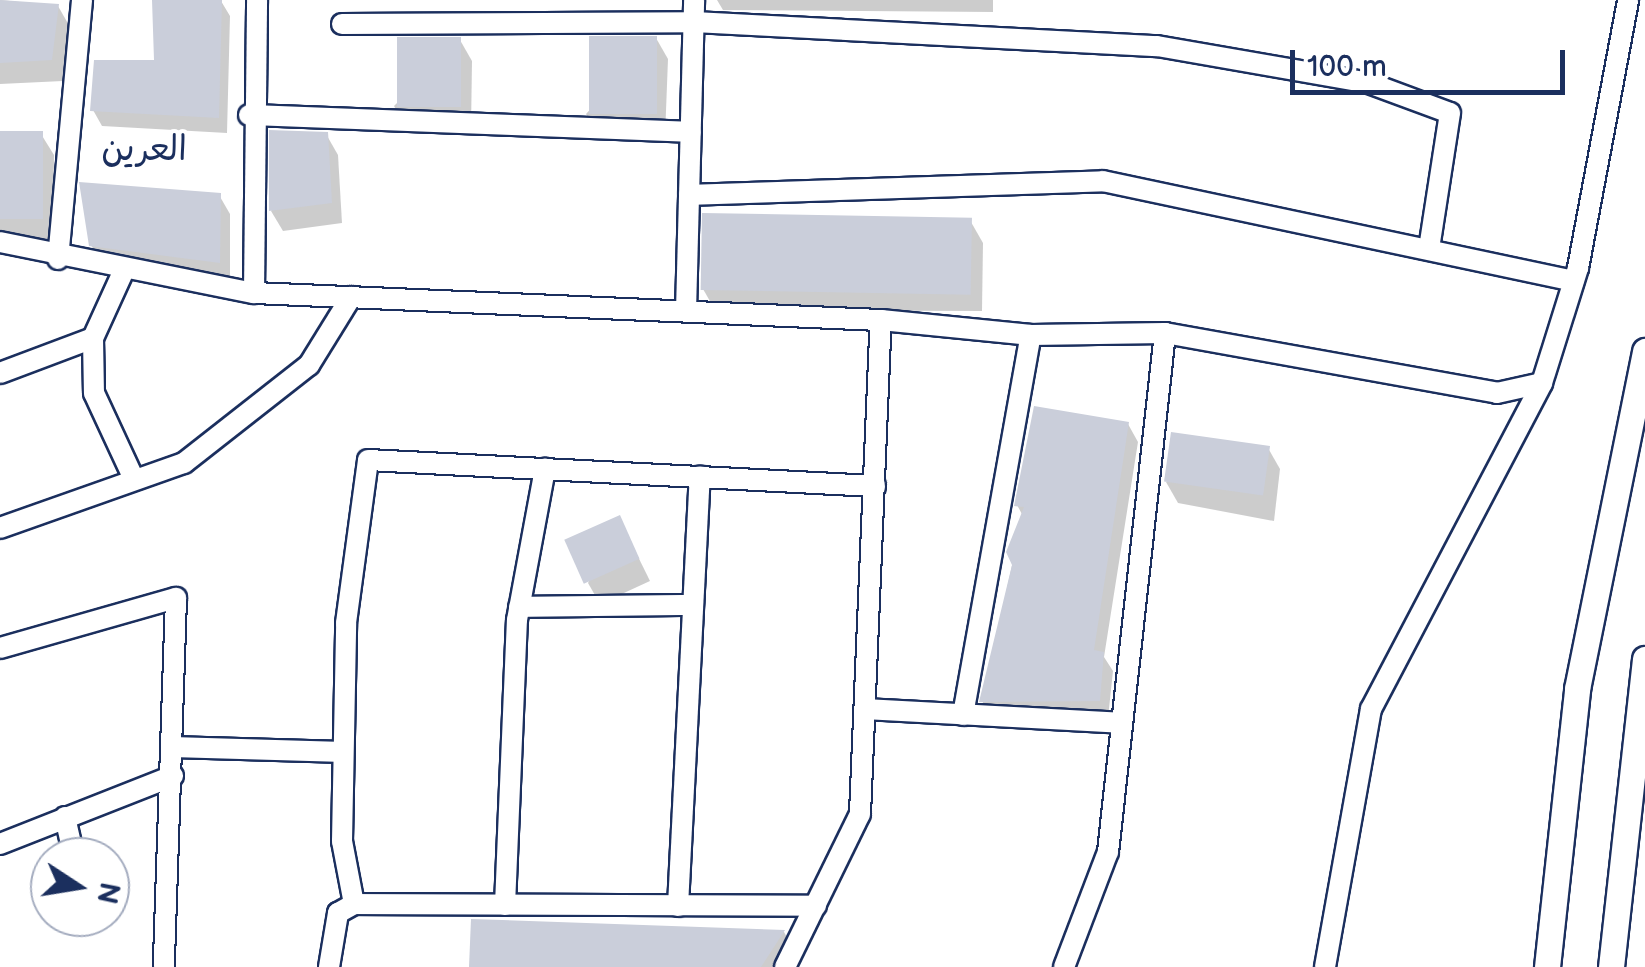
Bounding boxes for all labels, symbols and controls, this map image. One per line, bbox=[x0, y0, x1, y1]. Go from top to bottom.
scale bar bbox=[1295, 30, 1570, 92]
text: 100 m bbox=[1307, 49, 1387, 85]
district label: العرين bbox=[101, 129, 187, 171]
north arrow bbox=[30, 837, 130, 937]
text: N bbox=[90, 879, 126, 907]

